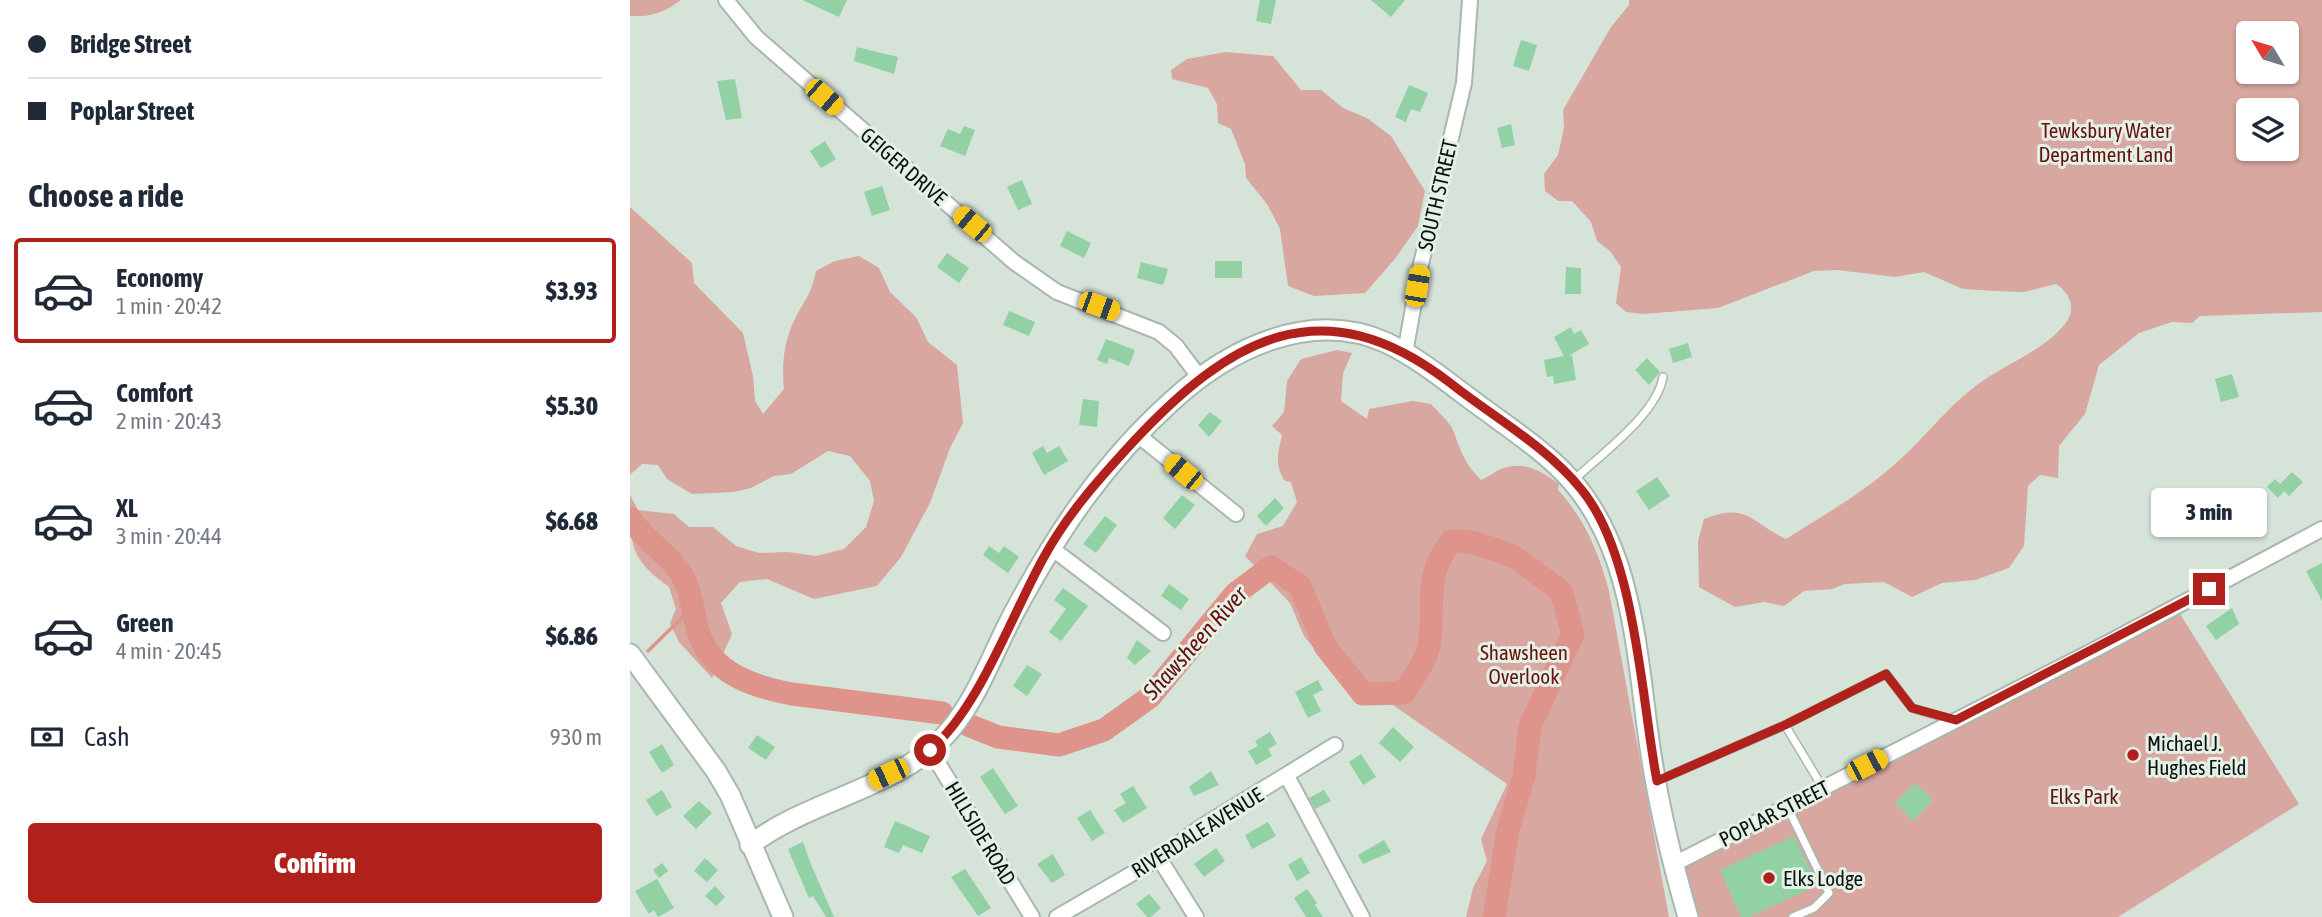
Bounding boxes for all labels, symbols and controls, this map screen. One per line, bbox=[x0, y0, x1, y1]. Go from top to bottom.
north arrow bbox=[2236, 21, 2300, 84]
map controls bbox=[2236, 21, 2299, 161]
text: Bridge Street bbox=[70, 29, 191, 59]
car bbox=[802, 75, 847, 119]
text: Poplar Street bbox=[70, 96, 194, 126]
button: layers bbox=[2236, 98, 2299, 161]
park label: Tewksbury Water Department Land bbox=[2039, 118, 2173, 166]
street label: GEIGER DRIVE bbox=[856, 122, 952, 210]
street label: SOUTH STREET bbox=[1413, 137, 1461, 253]
text: Choose a ride bbox=[28, 177, 184, 214]
car bbox=[950, 202, 995, 246]
icon: car bbox=[32, 259, 95, 322]
text: Economy bbox=[116, 263, 203, 293]
car bbox=[1404, 263, 1431, 309]
text: $3.93 bbox=[546, 276, 598, 306]
car bbox=[1076, 289, 1123, 323]
text: 1 min · 20:42 bbox=[116, 293, 222, 319]
icon: car bbox=[32, 374, 95, 437]
text: Comfort bbox=[116, 378, 193, 408]
text: $5.30 bbox=[546, 391, 598, 421]
text: 2 min · 20:43 bbox=[116, 408, 222, 434]
car bbox=[1161, 451, 1206, 493]
callout: 3 min bbox=[2151, 488, 2267, 536]
icon: car bbox=[32, 489, 95, 552]
text: XL bbox=[116, 493, 138, 523]
text: 3 min bbox=[2186, 499, 2232, 525]
text: $6.68 bbox=[546, 506, 598, 536]
text: 3 min · 20:44 bbox=[116, 523, 222, 549]
route end bbox=[2193, 573, 2225, 605]
water label: Shawsheen River bbox=[1137, 580, 1253, 705]
icon: car bbox=[32, 604, 95, 667]
text: Green bbox=[116, 608, 174, 638]
text: $6.86 bbox=[546, 621, 598, 651]
text: 4 min · 20:45 bbox=[116, 638, 222, 664]
park label: Shawsheen Overlook bbox=[1480, 640, 1568, 688]
icon: cash bbox=[28, 718, 66, 756]
text: Cash bbox=[84, 722, 130, 752]
text: 930 m bbox=[550, 724, 602, 750]
place label: Michael J. Hughes Field bbox=[2147, 731, 2247, 779]
route start bbox=[914, 734, 946, 766]
car bbox=[1844, 746, 1891, 784]
marker: Michael J. Hughes Field bbox=[2125, 747, 2141, 763]
car bbox=[865, 756, 912, 792]
street label: POPLAR STREET bbox=[1715, 775, 1833, 851]
street label: HILLSIDE ROAD bbox=[941, 777, 1021, 889]
street label: RIVERDALE AVENUE bbox=[1127, 782, 1267, 882]
park label: Elks Park bbox=[2049, 784, 2119, 808]
button: Confirm bbox=[28, 823, 602, 903]
place label: Elks Lodge bbox=[1783, 866, 1863, 890]
marker: Elks Lodge bbox=[1761, 870, 1777, 886]

